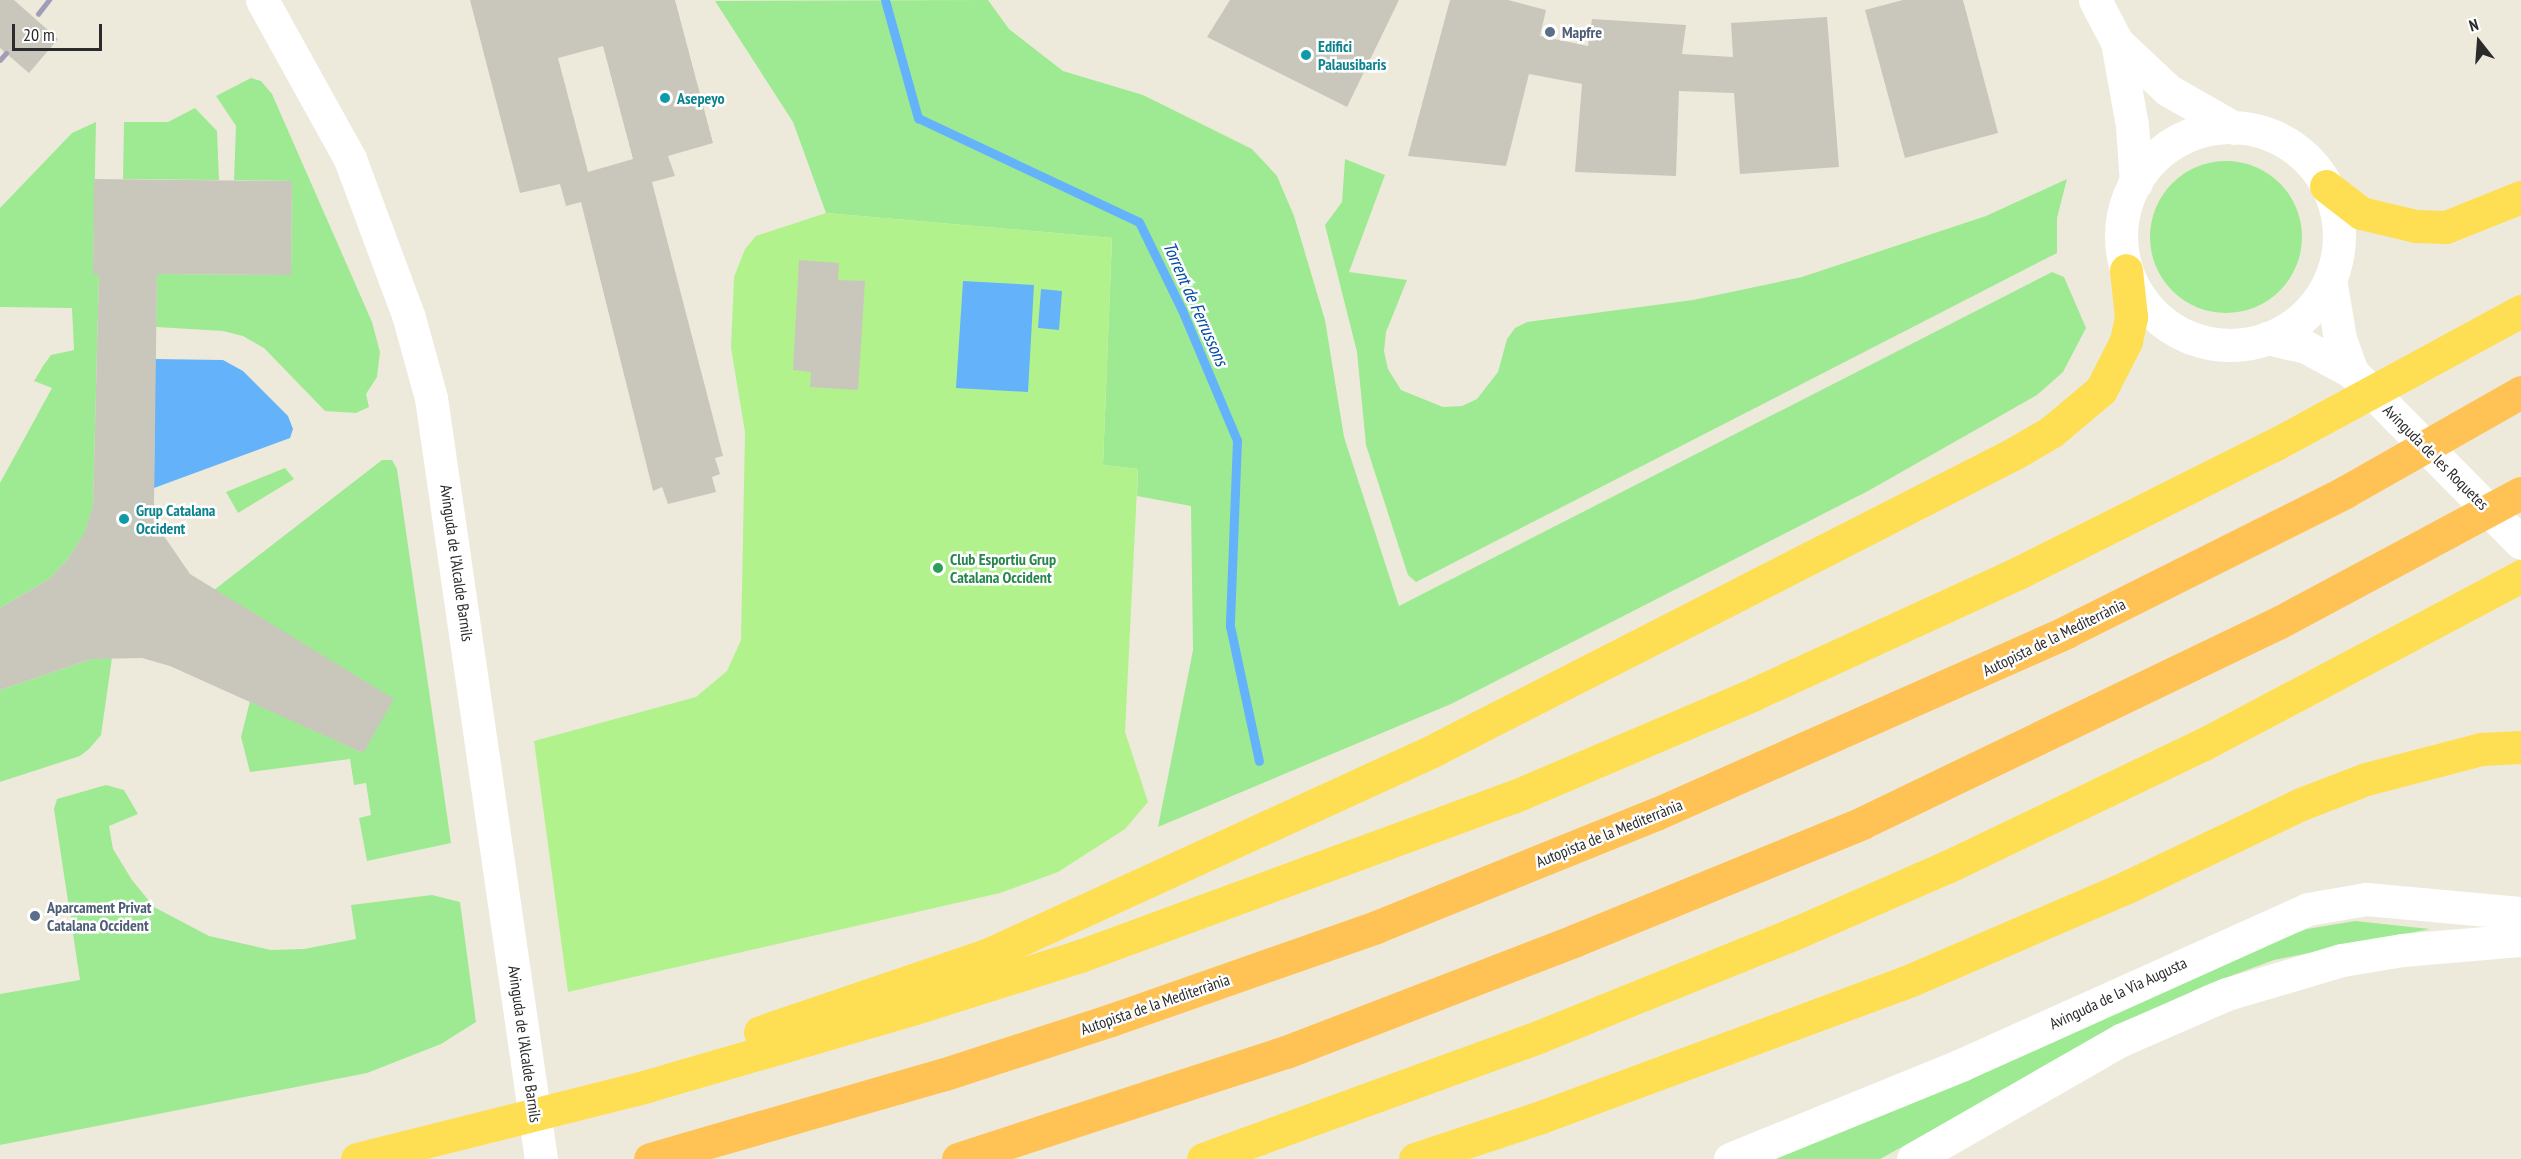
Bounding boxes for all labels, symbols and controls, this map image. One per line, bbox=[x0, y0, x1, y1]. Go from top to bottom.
scale bar bbox=[15, 12, 105, 50]
north arrow bbox=[2449, 12, 2509, 72]
text: N bbox=[2467, 14, 2481, 36]
place label: Mapfre bbox=[1562, 22, 1602, 42]
text: 20 m bbox=[23, 23, 55, 46]
marker: Mapfre bbox=[1543, 25, 1557, 39]
place label: Edifici Palausibaris bbox=[1318, 36, 1386, 74]
marker: Edifici Palausibaris bbox=[1299, 48, 1313, 62]
place label: Asepeyo bbox=[677, 88, 725, 108]
marker: Asepeyo bbox=[658, 91, 672, 105]
water label: Torrent de Ferrussons bbox=[1158, 239, 1232, 369]
street label: Avinguda de les Roquetes bbox=[2379, 400, 2493, 514]
street label: Avinguda de l'Alcalde Barnils bbox=[436, 483, 478, 643]
place label: Grup Catalana Occident bbox=[136, 500, 216, 538]
marker: Grup Catalana Occident bbox=[117, 512, 131, 526]
place label: Club Esportiu Grup Catalana Occident bbox=[950, 549, 1056, 587]
marker: Club Esportiu Grup Catalana Occident bbox=[931, 561, 945, 575]
street label: Autopista de la Mediterrània bbox=[1980, 594, 2128, 680]
street label: Autopista de la Mediterrània bbox=[1533, 795, 1685, 871]
place label: Aparcament Privat Catalana Occident bbox=[47, 897, 151, 935]
marker: Aparcament Privat Catalana Occident bbox=[28, 909, 42, 923]
street label: Avinguda de la Via Augusta bbox=[2046, 953, 2190, 1033]
street label: Avinguda de l'Alcalde Barnils bbox=[504, 964, 546, 1124]
street label: Autopista de la Mediterrània bbox=[1078, 969, 1232, 1039]

